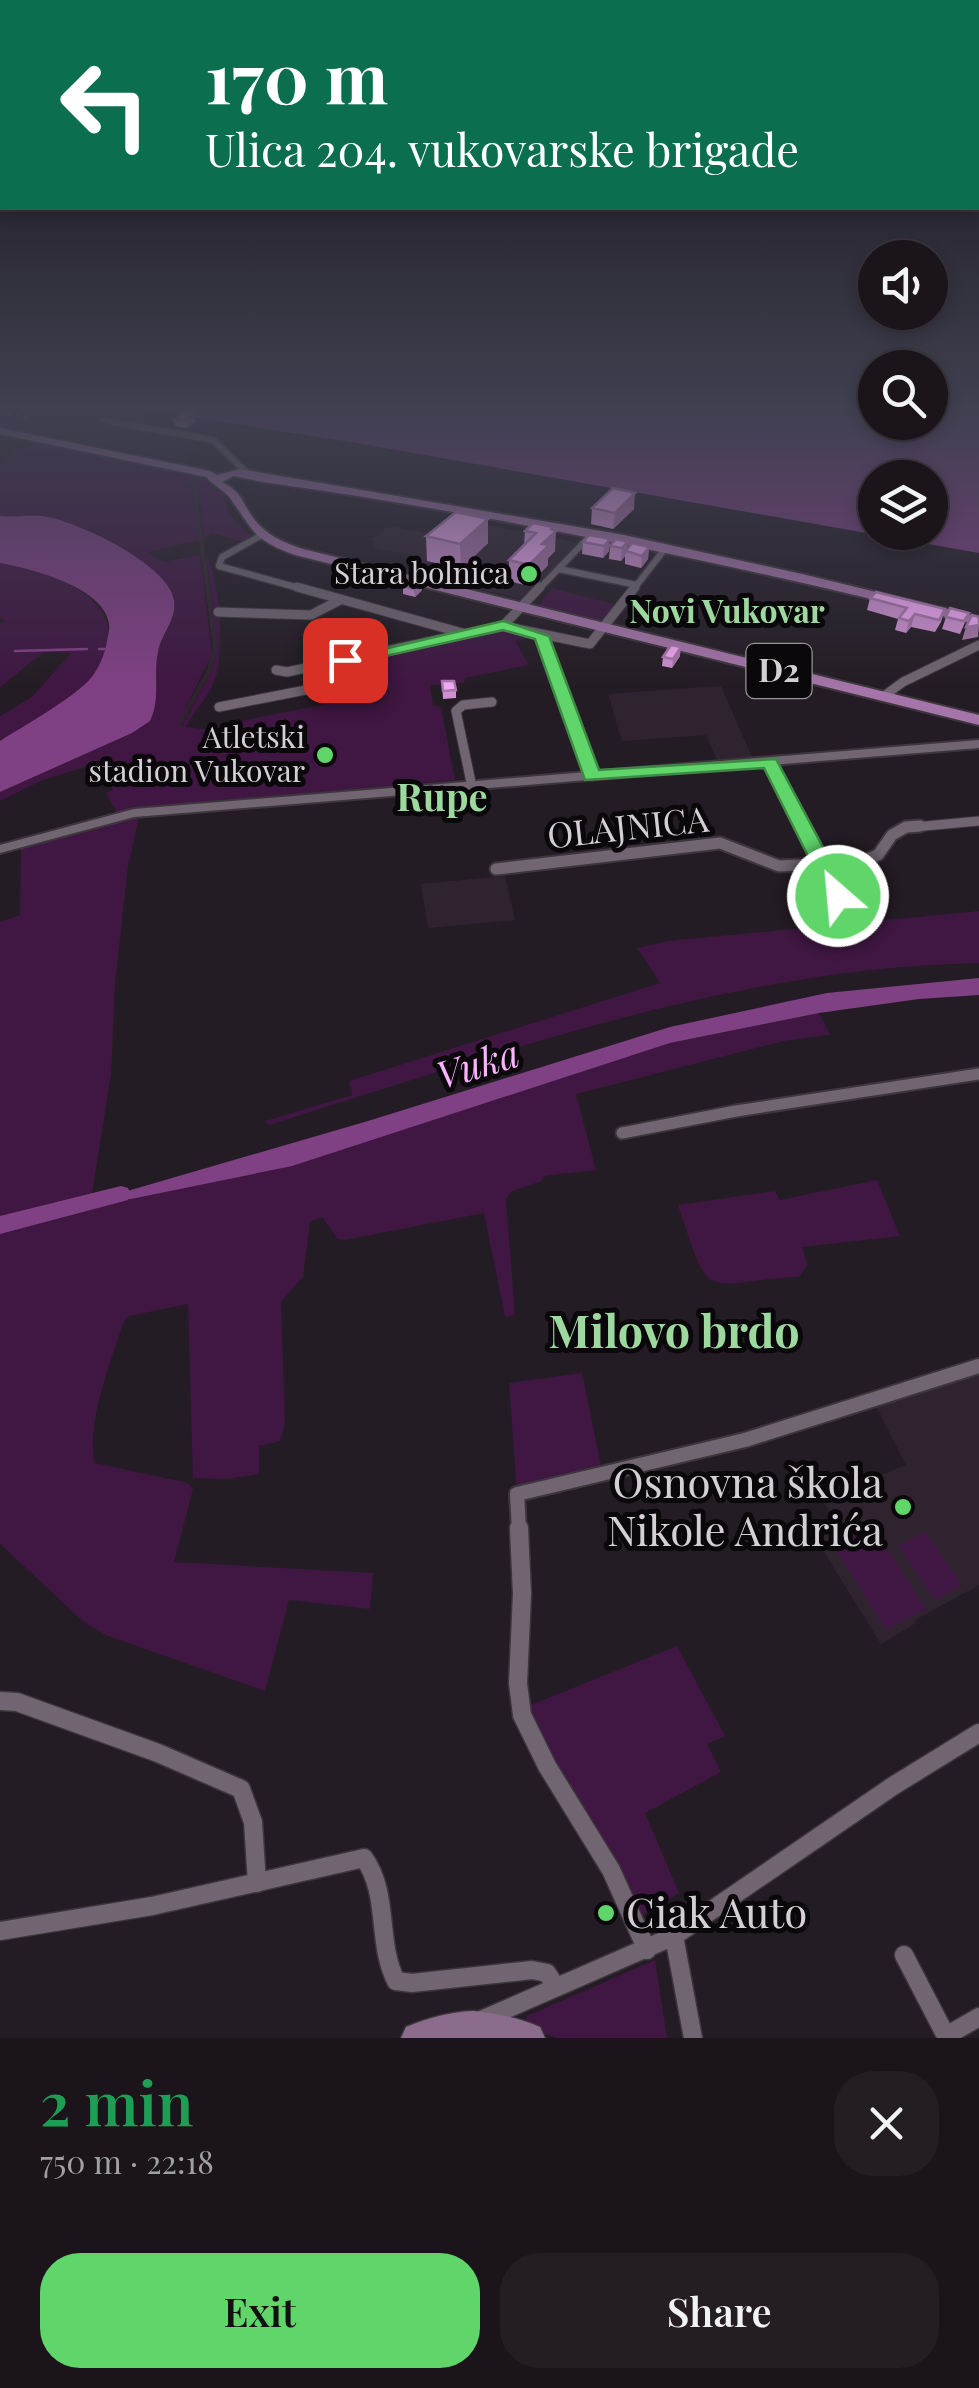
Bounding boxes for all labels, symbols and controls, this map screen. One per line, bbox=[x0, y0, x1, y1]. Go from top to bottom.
text: 170 m bbox=[205, 28, 388, 122]
icon: left bbox=[40, 40, 170, 170]
text: Ulica 204. vukovarske brigade bbox=[205, 118, 799, 178]
map controls bbox=[858, 240, 948, 550]
button: sound bbox=[858, 240, 948, 330]
button: search bbox=[858, 350, 948, 440]
button: layers bbox=[858, 460, 948, 550]
place label: Stara bolnica bbox=[334, 552, 509, 592]
marker: Stara bolnica bbox=[518, 563, 540, 585]
district label: Novi Vukovar bbox=[629, 588, 825, 631]
pin bbox=[303, 618, 388, 703]
icon: arrive bbox=[318, 633, 373, 688]
road number: D2 bbox=[746, 644, 812, 698]
place label: Atletski stadion Vukovar bbox=[89, 716, 305, 790]
marker: Atletski stadion Vukovar bbox=[314, 744, 336, 766]
district label: Rupe bbox=[396, 770, 488, 821]
street label: OLAJNICA bbox=[545, 794, 712, 857]
position arrow bbox=[786, 844, 890, 948]
water label: Vuka bbox=[430, 1026, 525, 1099]
district label: Milovo brdo bbox=[548, 1299, 800, 1359]
place label: Osnovna škola Nikole Andrića bbox=[607, 1453, 883, 1557]
marker: Osnovna škola Nikole Andrića bbox=[892, 1496, 914, 1518]
place label: Ciak Auto bbox=[626, 1883, 807, 1939]
marker: Ciak Auto bbox=[595, 1902, 617, 1924]
text: 2 min bbox=[40, 2061, 193, 2141]
button: close bbox=[834, 2071, 939, 2176]
text: 750 m · 22:18 bbox=[40, 2139, 214, 2182]
button: Exit bbox=[40, 2253, 480, 2368]
button: Share bbox=[500, 2253, 939, 2368]

